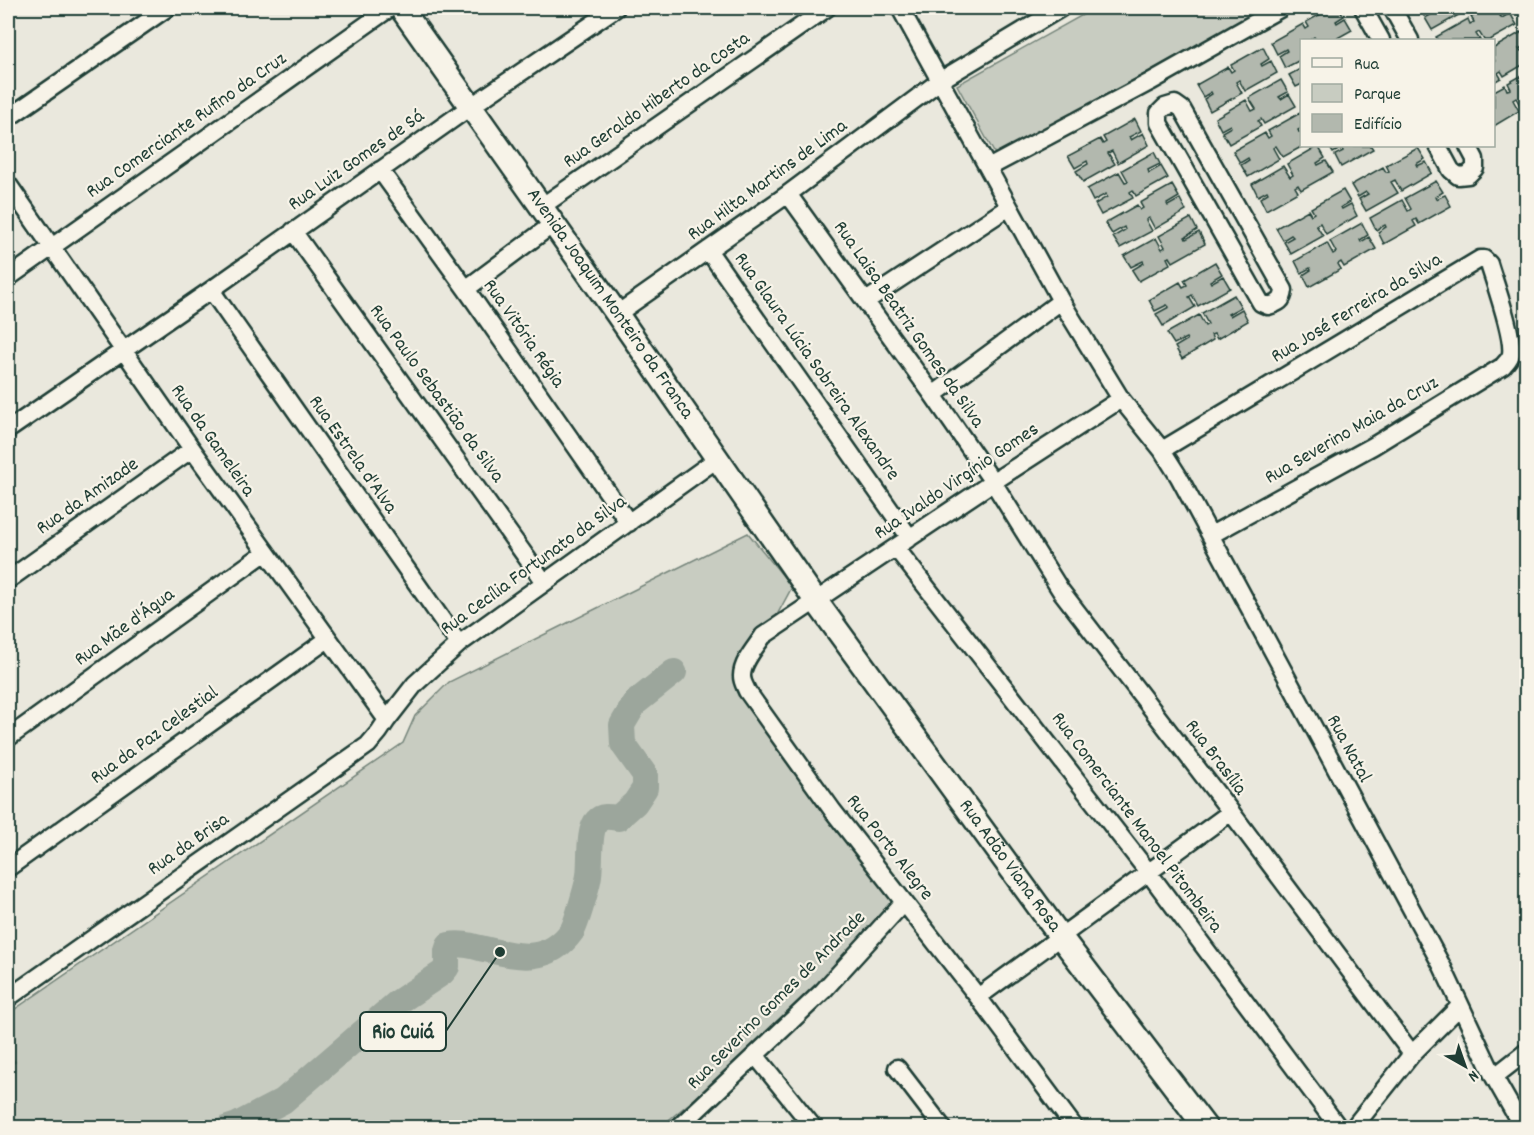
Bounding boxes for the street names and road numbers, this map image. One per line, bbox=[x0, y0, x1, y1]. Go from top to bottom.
street label: Rua Geraldo Hiberto da Costa bbox=[558, 25, 757, 176]
street label: Rua Comerciante Rufino da Cruz bbox=[81, 46, 293, 206]
street label: Rua Luiz Gomes de Sá bbox=[283, 103, 431, 219]
street label: Rua Hilta Martins de Lima bbox=[682, 113, 854, 249]
street label: Avenida Joaquim Monteiro da Franca bbox=[519, 183, 700, 426]
street label: Rua Laisa Beatriz Gomes da Silva bbox=[826, 216, 991, 435]
street label: Rua Glaura Lúcia Sobreira Alexandre bbox=[726, 247, 906, 487]
street label: Rua José Ferreira da Silva bbox=[1266, 247, 1448, 371]
street label: Rua Vitória Régia bbox=[475, 274, 571, 395]
street label: Rua Paulo Sebastião da Silva bbox=[362, 299, 511, 490]
street label: Rua Severino Maia da Cruz bbox=[1260, 370, 1444, 492]
street label: Rua da Gameleira bbox=[163, 379, 262, 503]
street label: Rua Estrela d'Alva bbox=[301, 390, 404, 520]
street label: Rua Ivaldo Virgínio Gomes bbox=[869, 416, 1045, 548]
street label: Rua da Amizade bbox=[31, 451, 145, 543]
street label: Rua Cecília Fortunato da Silva bbox=[435, 488, 633, 643]
street label: Rua Mãe d'Água bbox=[69, 582, 181, 674]
street label: Rua da Paz Celestial bbox=[85, 680, 225, 792]
street label: Rua Comerciante Manoel Pitombeira bbox=[1044, 707, 1229, 940]
street label: Rua Natal bbox=[1318, 710, 1378, 788]
street label: Rua Brasília bbox=[1177, 714, 1253, 802]
street label: Rua Porto Alegre bbox=[839, 789, 940, 907]
street label: Rua Adão Viana Rosa bbox=[951, 794, 1068, 939]
street label: Rua da Brisa bbox=[142, 806, 236, 883]
street label: Rua Severino Gomes de Andrade bbox=[681, 905, 873, 1097]

